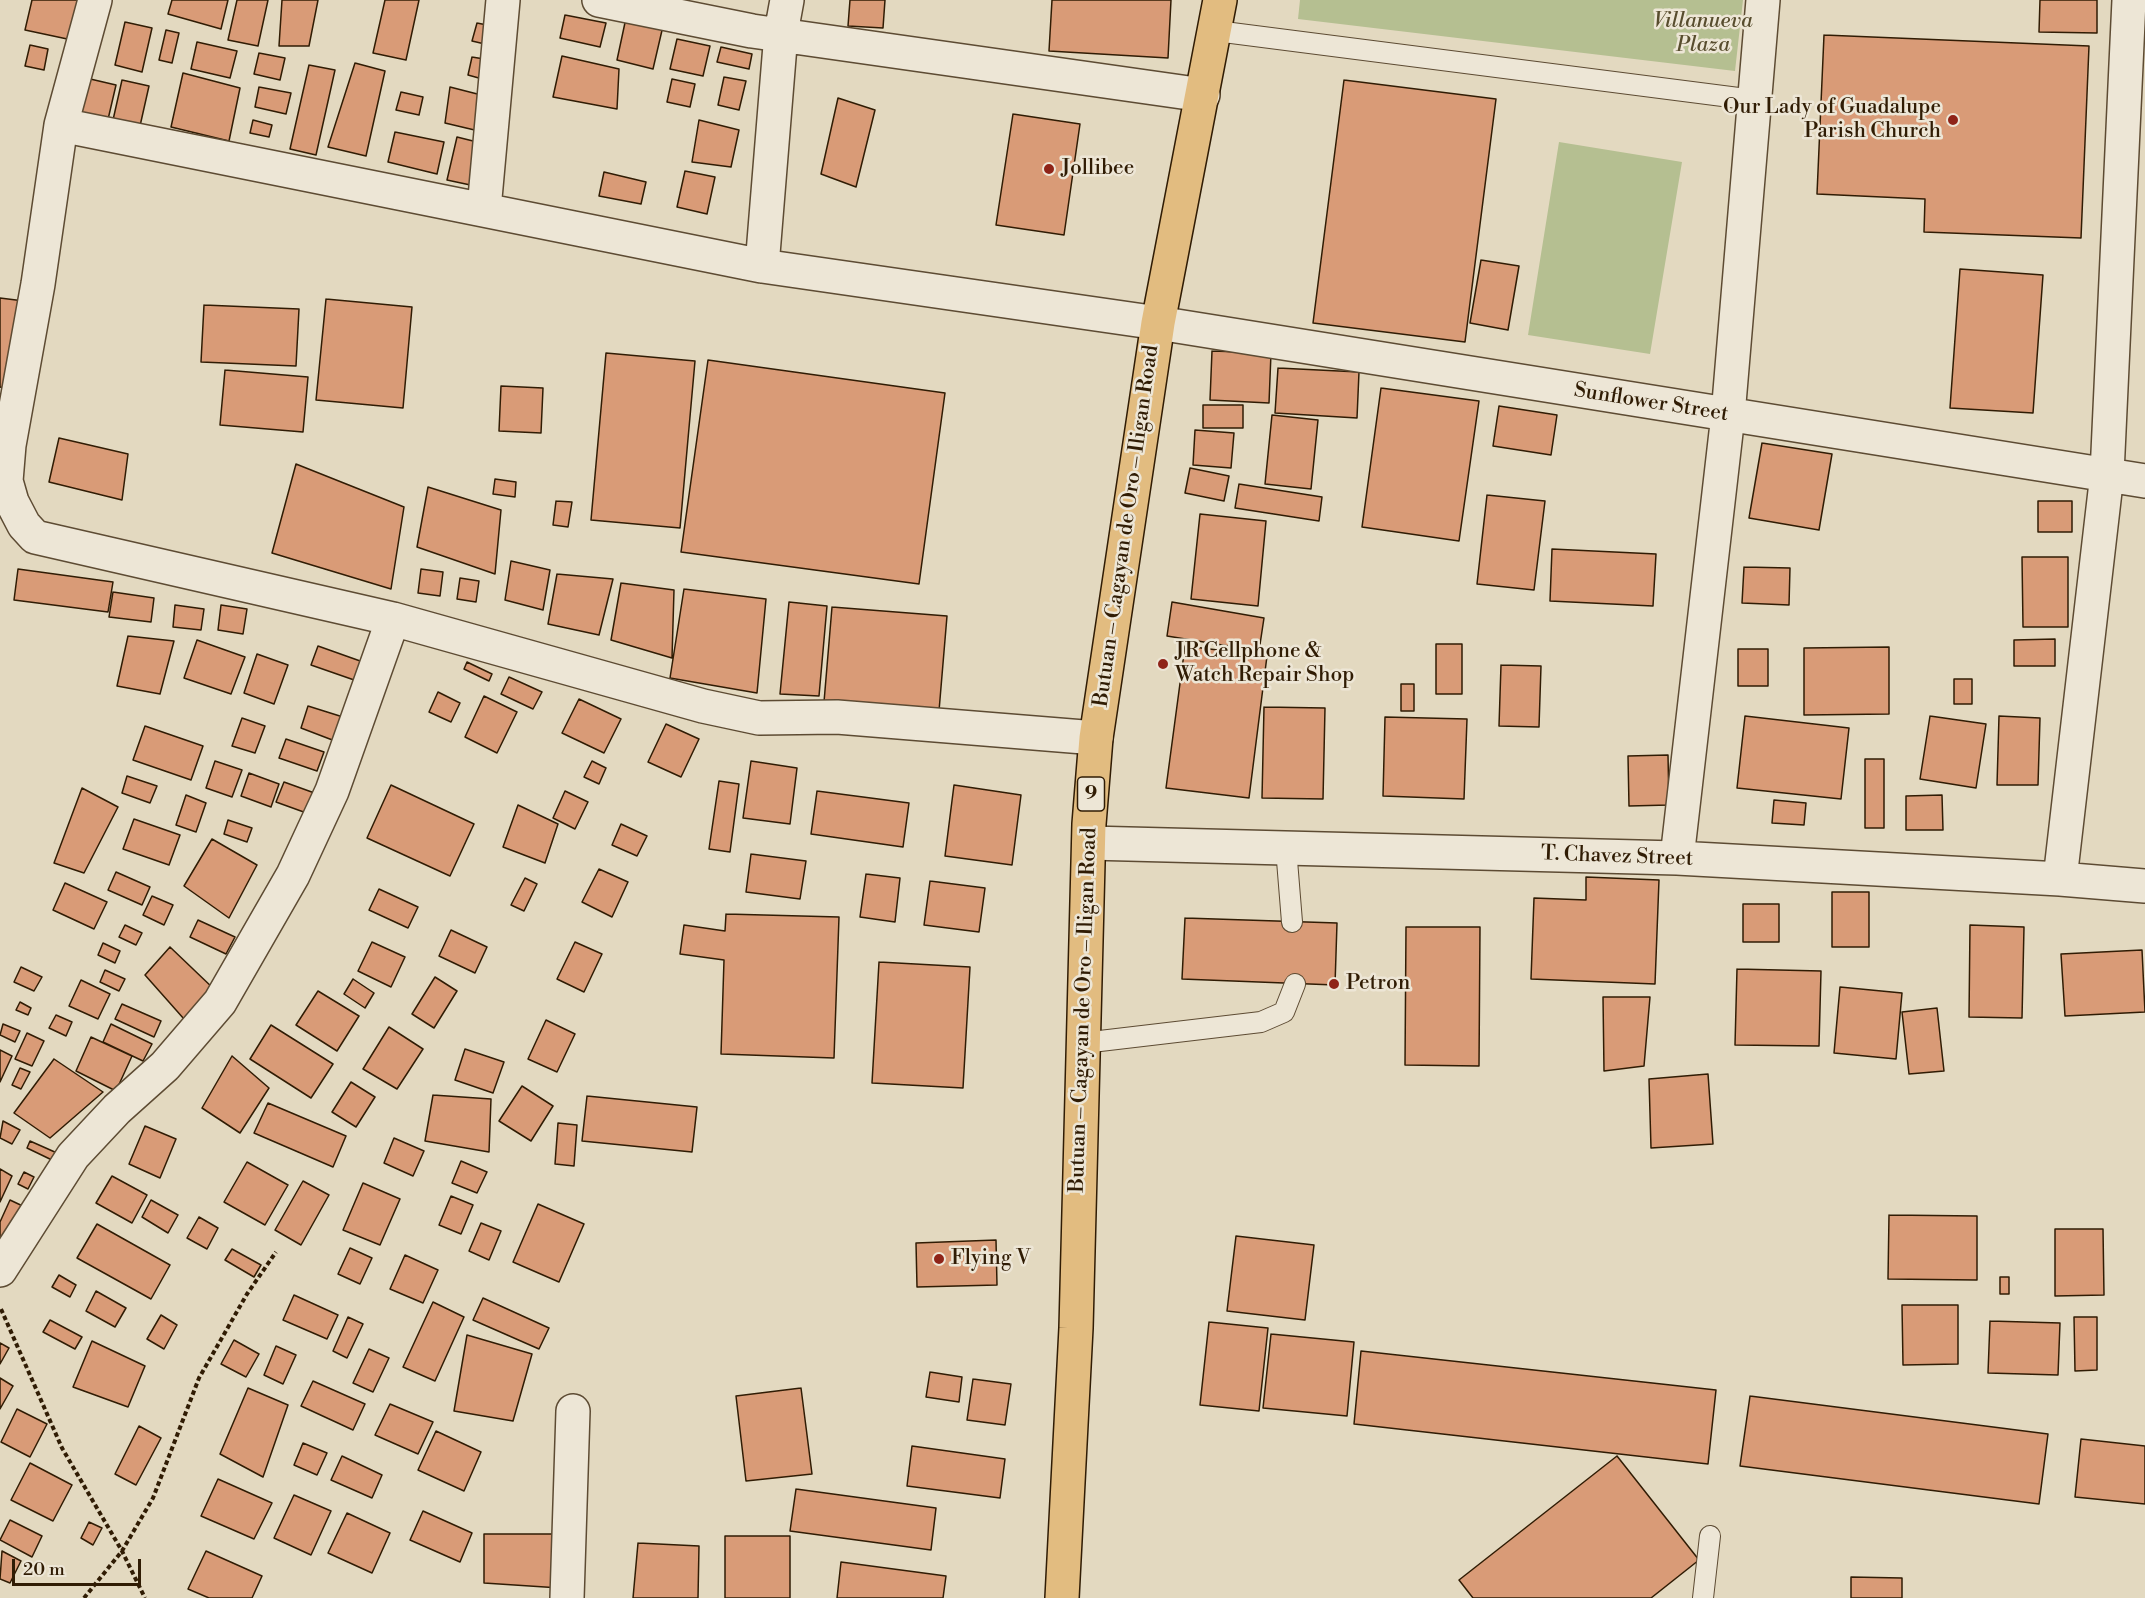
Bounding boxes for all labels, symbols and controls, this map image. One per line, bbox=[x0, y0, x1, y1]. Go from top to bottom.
park label: Villanueva Plaza bbox=[1653, 9, 1753, 59]
place label: Our Lady of Guadalupe Parish Church bbox=[1723, 95, 1941, 145]
marker: Our Lady of Guadalupe Parish Church bbox=[1946, 113, 1960, 127]
place label: Jollibee bbox=[1061, 156, 1134, 182]
marker: Jollibee bbox=[1042, 162, 1056, 176]
street label: Butuan – Cagayan de Oro – Iligan Road bbox=[1089, 343, 1165, 709]
street label: Sunflower Street bbox=[1572, 378, 1730, 428]
place label: JR Cellphone & Watch Repair Shop bbox=[1175, 639, 1354, 689]
marker: JR Cellphone & Watch Repair Shop bbox=[1156, 657, 1170, 671]
road number: 9 bbox=[1078, 777, 1104, 811]
street label: Butuan – Cagayan de Oro – Iligan Road bbox=[1065, 827, 1103, 1193]
street label: T. Chavez Street bbox=[1540, 842, 1694, 872]
place label: Petron bbox=[1346, 971, 1410, 997]
marker: Petron bbox=[1327, 977, 1341, 991]
place label: Flying V bbox=[951, 1246, 1031, 1272]
marker: Flying V bbox=[932, 1252, 946, 1266]
scale bar bbox=[15, 1547, 144, 1585]
text: 20 m bbox=[23, 1558, 65, 1581]

